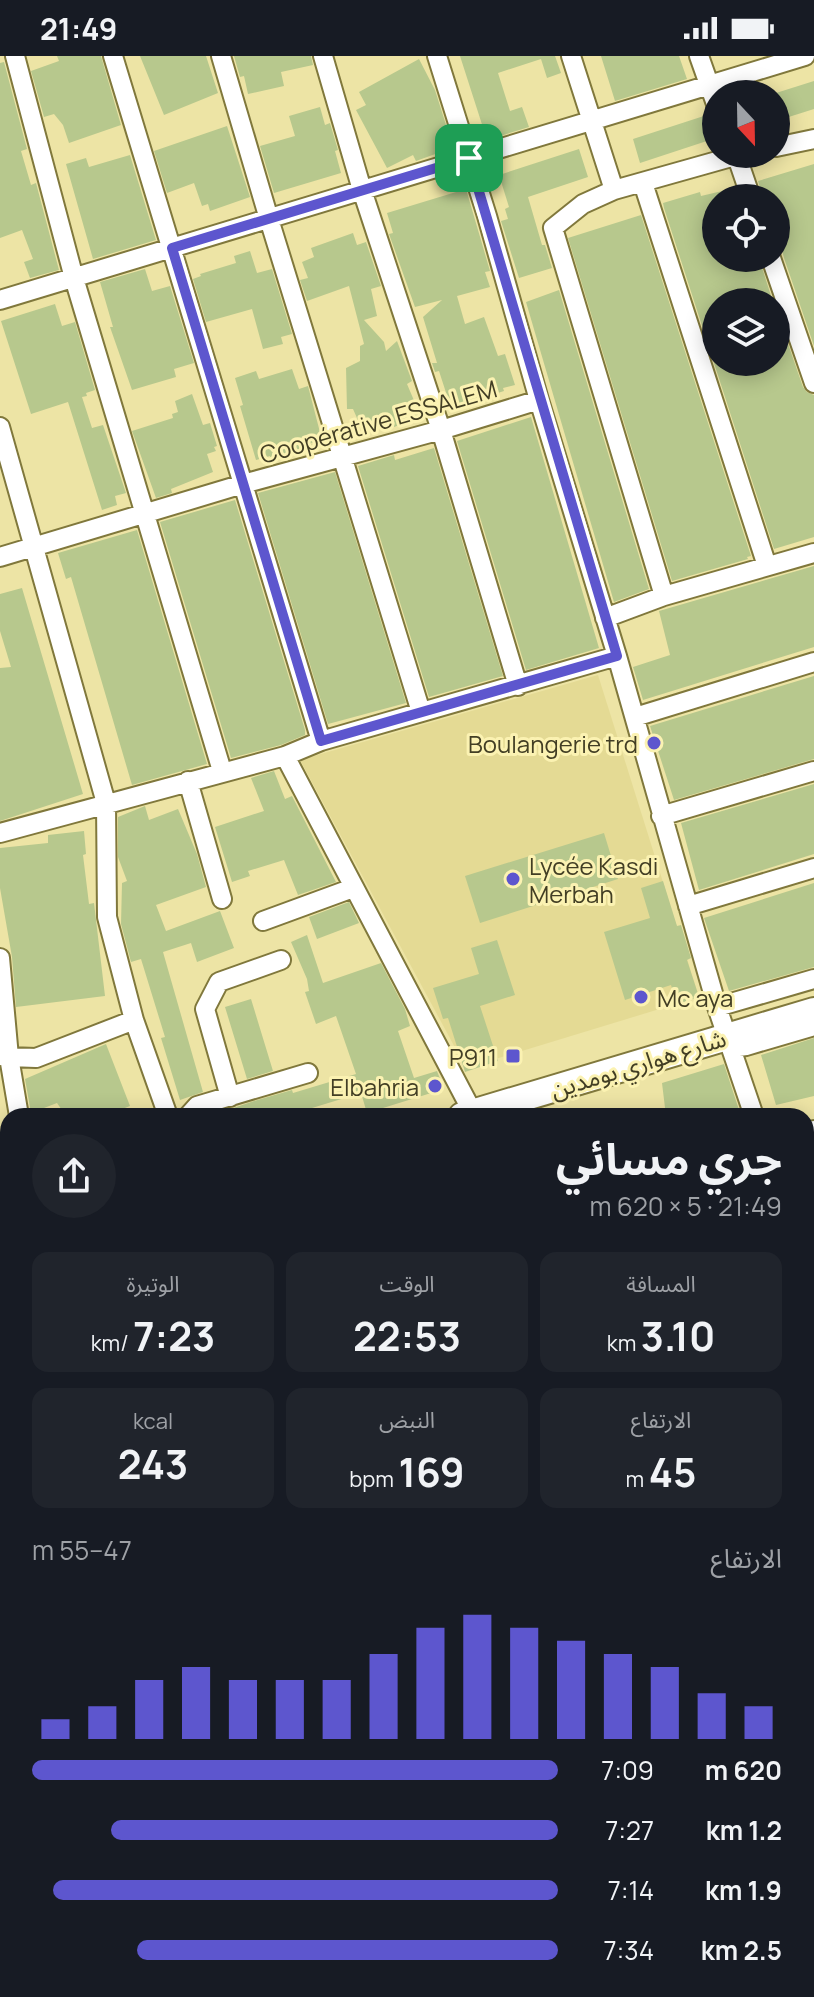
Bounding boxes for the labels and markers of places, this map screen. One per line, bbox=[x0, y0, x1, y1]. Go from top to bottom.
pin bbox=[435, 124, 503, 192]
place label: Boulangerie trd bbox=[468, 727, 638, 760]
marker: Boulangerie trd bbox=[645, 734, 663, 752]
place label: Lycée Kasdi Merbah bbox=[529, 849, 658, 910]
marker: Lycée Kasdi Merbah bbox=[504, 870, 522, 888]
place label: Mc aya bbox=[657, 981, 733, 1014]
marker: Mc aya bbox=[632, 988, 650, 1006]
place label: P911 bbox=[449, 1040, 497, 1073]
marker: P911 bbox=[504, 1047, 522, 1065]
place label: Elbahria bbox=[330, 1070, 419, 1103]
marker: Elbahria bbox=[426, 1077, 444, 1095]

